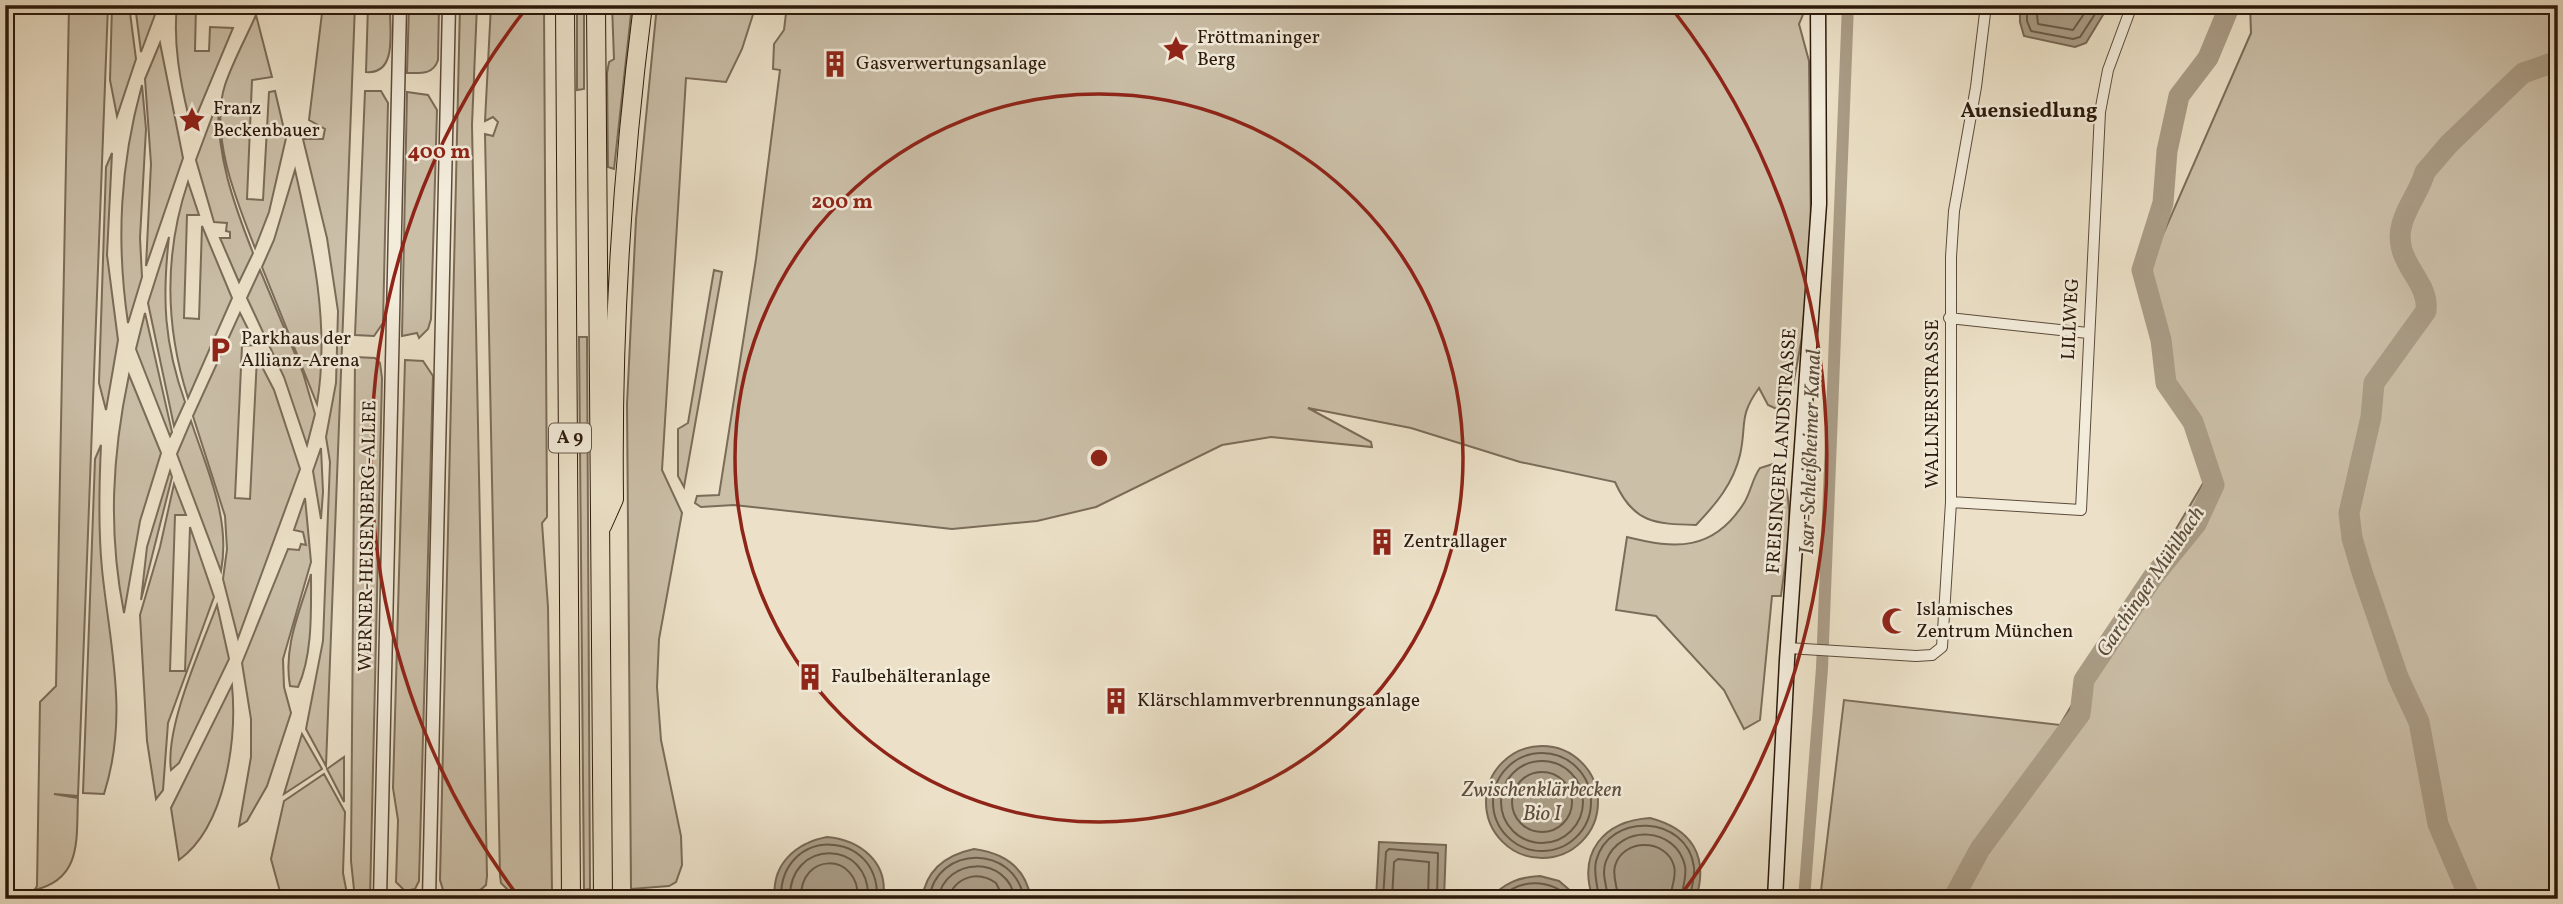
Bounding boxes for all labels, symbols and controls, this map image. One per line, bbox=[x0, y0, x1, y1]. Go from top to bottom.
place label: Fröttmaninger Berg bbox=[1197, 25, 1320, 73]
place icon: Fröttmaninger Berg bbox=[1161, 34, 1191, 64]
building icon: Gasverwertungsanlage bbox=[820, 49, 850, 79]
place label: Gasverwertungsanlage bbox=[856, 51, 1047, 77]
place label: Franz Beckenbauer bbox=[213, 96, 320, 144]
district label: Auensiedlung bbox=[1960, 97, 2098, 126]
place icon: Franz Beckenbauer bbox=[177, 105, 207, 135]
text: 400 m bbox=[408, 138, 470, 167]
text: 200 m bbox=[811, 188, 873, 217]
street label: LILLWEG bbox=[2056, 277, 2086, 361]
street label: WALLNERSTRASSE bbox=[1920, 319, 1946, 489]
place label: Parkhaus der Allianz-Arena bbox=[241, 326, 360, 374]
street label: FREISINGER LANDSTRASSE bbox=[1760, 327, 1804, 575]
parking icon: Parkhaus der Allianz-Arena bbox=[205, 335, 235, 365]
water label: Isar-Schleißheimer Kanal bbox=[1793, 349, 1829, 555]
street label: WERNER-HEISENBERG-ALLEE bbox=[353, 400, 383, 672]
road number: A 9 bbox=[549, 424, 591, 452]
centre of rings bbox=[1087, 446, 1111, 470]
water label: Garchinger Mühlbach bbox=[2090, 501, 2212, 663]
building icon: Zentrallager bbox=[1367, 527, 1397, 557]
place label: Zentrallager bbox=[1403, 529, 1507, 555]
place label: Islamisches Zentrum München bbox=[1916, 597, 2073, 645]
mosque icon: Islamisches Zentrum München bbox=[1880, 606, 1910, 636]
building icon: Faulbehälteranlage bbox=[795, 662, 825, 692]
place label: Faulbehälteranlage bbox=[831, 664, 991, 690]
building icon: Klärschlammverbrennungsanlage bbox=[1101, 686, 1131, 716]
place label: Klärschlammverbrennungsanlage bbox=[1137, 688, 1420, 714]
water label: Zwischenklärbecken Bio I bbox=[1461, 776, 1622, 829]

